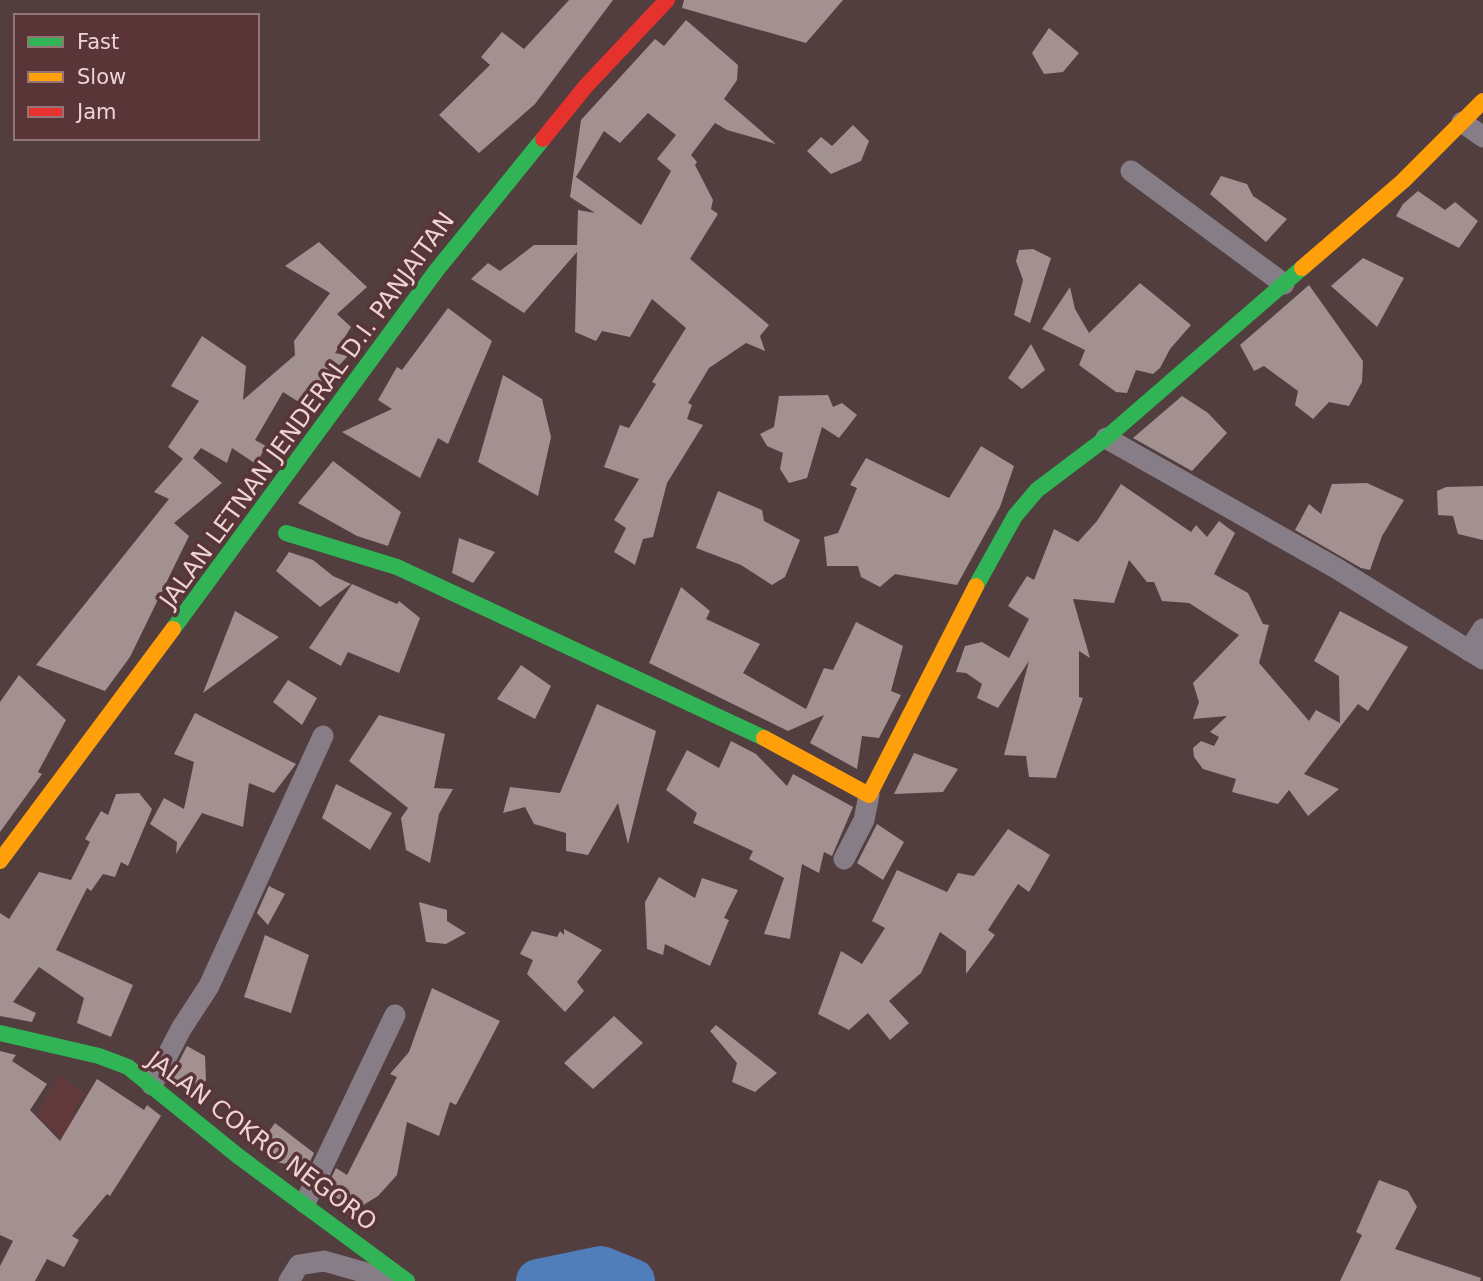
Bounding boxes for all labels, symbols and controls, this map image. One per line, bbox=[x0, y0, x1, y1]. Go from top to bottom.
legend bbox=[14, 14, 259, 140]
text: Fast bbox=[77, 30, 119, 54]
text: Slow bbox=[77, 65, 126, 89]
text: Jam bbox=[75, 100, 117, 124]
street label: JALAN LETNAN JENDERAL D.I. PANJAITAN bbox=[153, 207, 460, 615]
street label: JALAN COKRO NEGORO bbox=[140, 1044, 382, 1236]

